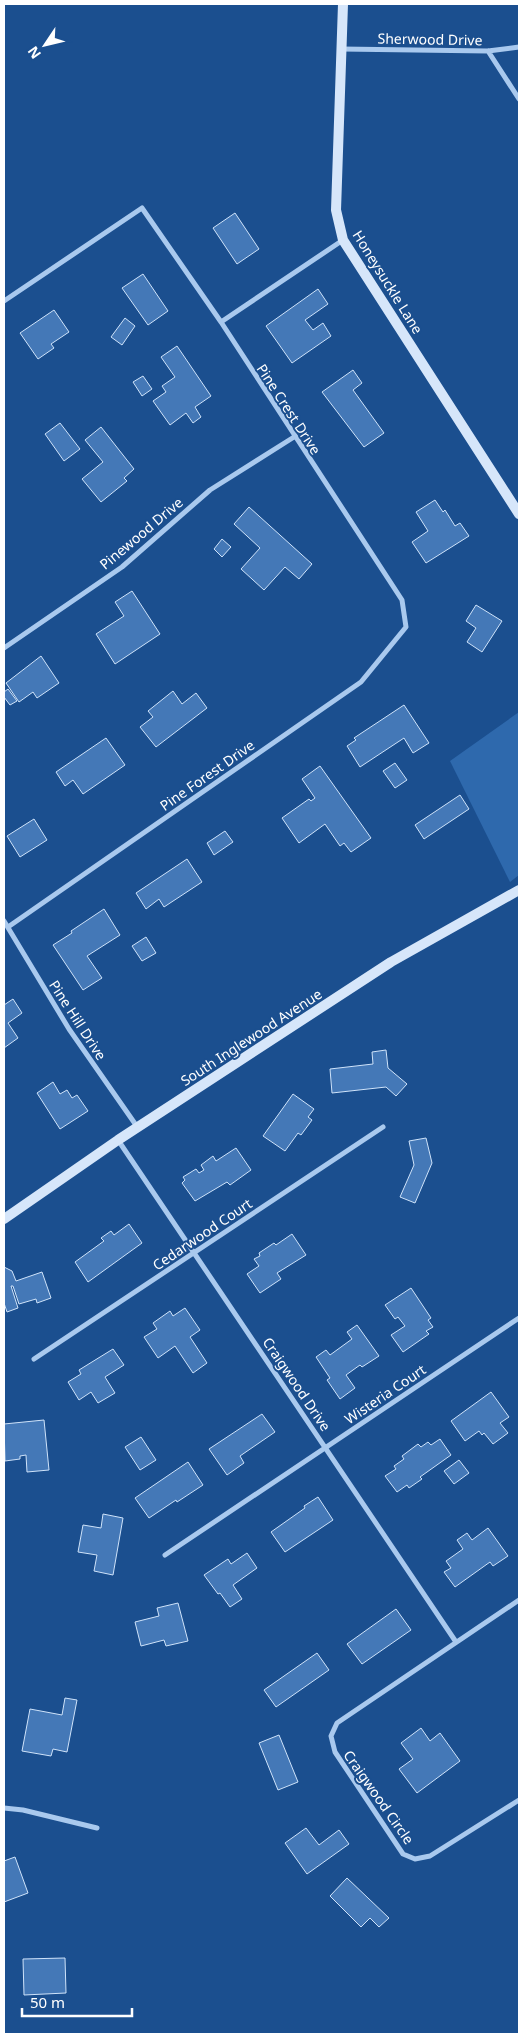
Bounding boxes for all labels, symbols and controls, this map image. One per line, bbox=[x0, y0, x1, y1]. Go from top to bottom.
north arrow bbox=[20, 20, 70, 70]
street label: Sherwood Drive bbox=[377, 29, 483, 49]
text: N bbox=[23, 43, 45, 63]
street label: Honeysuckle Lane bbox=[348, 227, 428, 337]
street label: Pine Crest Drive bbox=[253, 360, 325, 458]
street label: Pinewood Drive bbox=[95, 493, 187, 573]
street label: Pine Forest Drive bbox=[156, 735, 258, 815]
street label: Pine Hill Drive bbox=[45, 976, 111, 1064]
street label: South Inglewood Avenue bbox=[177, 984, 325, 1090]
street label: Cedarwood Court bbox=[149, 1194, 255, 1274]
street label: Craigwood Drive bbox=[259, 1333, 335, 1435]
street label: Wisteria Court bbox=[341, 1360, 429, 1428]
street label: Craigwood Circle bbox=[339, 1746, 419, 1848]
scale bar bbox=[22, 1986, 132, 2018]
text: 50 m bbox=[30, 1992, 65, 2012]

